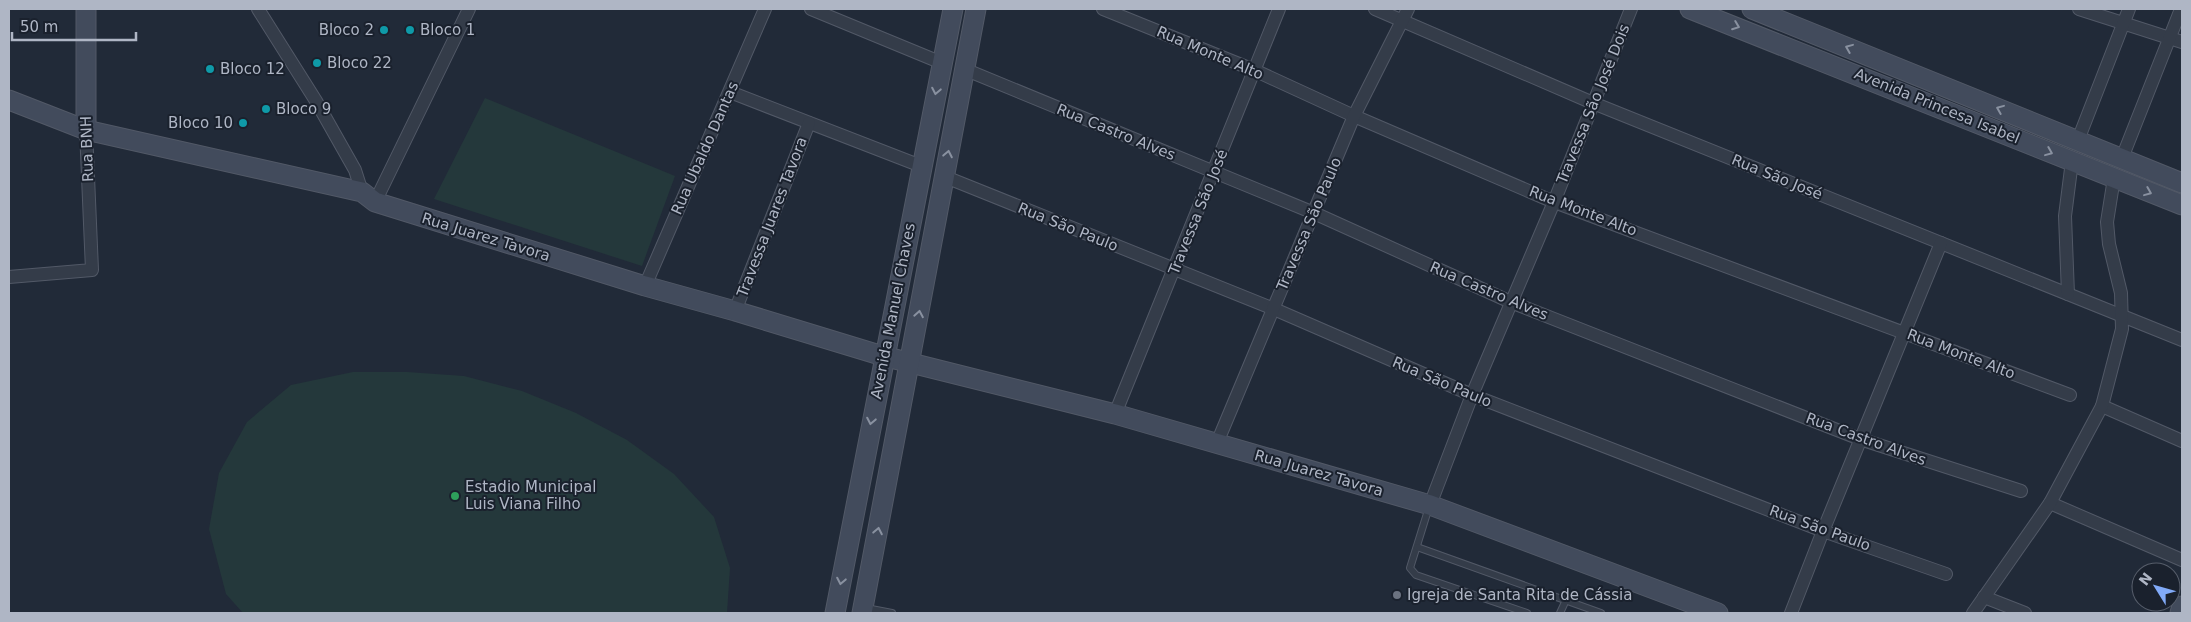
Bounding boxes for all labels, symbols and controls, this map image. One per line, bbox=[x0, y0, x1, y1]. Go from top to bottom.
scale bar bbox=[12, 10, 136, 42]
text: 50 m bbox=[20, 18, 58, 36]
one-way arrow bbox=[1731, 20, 1740, 30]
place label: Bloco 2 bbox=[319, 21, 374, 39]
place label: Bloco 1 bbox=[420, 21, 475, 39]
street label: Travessa São José Dois bbox=[1552, 21, 1633, 187]
street label: Rua Monte Alto bbox=[1154, 22, 1266, 84]
marker: Bloco 2 bbox=[378, 24, 390, 36]
marker: Bloco 1 bbox=[404, 24, 416, 36]
one-way arrow bbox=[1846, 44, 1854, 54]
place label: Bloco 22 bbox=[327, 54, 392, 72]
marker: Bloco 22 bbox=[311, 57, 323, 69]
place label: Bloco 12 bbox=[220, 60, 285, 78]
marker: Bloco 12 bbox=[204, 63, 216, 75]
street label: Avenida Princesa Isabel bbox=[1852, 65, 2022, 147]
street label: Rua Ubaldo Dantas bbox=[668, 79, 743, 217]
one-way arrow bbox=[932, 86, 942, 95]
place label: Bloco 9 bbox=[276, 100, 331, 118]
street label: Rua Castro Alves bbox=[1054, 100, 1178, 164]
marker: Bloco 9 bbox=[260, 103, 272, 115]
one-way arrow bbox=[1996, 105, 2005, 115]
place label: Bloco 10 bbox=[168, 114, 233, 132]
street label: Rua BNH bbox=[77, 116, 97, 182]
marker: Bloco 10 bbox=[237, 117, 249, 129]
street label: Travessa Juares Tavora bbox=[733, 134, 811, 301]
one-way arrow bbox=[2044, 146, 2053, 156]
street label: Travessa São José bbox=[1164, 147, 1231, 278]
one-way arrow bbox=[942, 150, 952, 158]
street label: Rua São José bbox=[1729, 151, 1825, 203]
street label: Travessa São Paulo bbox=[1272, 155, 1345, 294]
street label: Rua Monte Alto bbox=[1526, 182, 1640, 240]
one-way arrow bbox=[2143, 185, 2152, 196]
street label: Rua São Paulo bbox=[1015, 199, 1121, 255]
street label: Rua Juarez Tavora bbox=[420, 209, 552, 265]
street label: Avenida Manuel Chaves bbox=[867, 221, 919, 401]
street label: Rua Castro Alves bbox=[1427, 258, 1551, 324]
one-way arrow bbox=[913, 310, 923, 318]
street label: Rua Monte Alto bbox=[1904, 325, 2018, 383]
street label: Rua São Paulo bbox=[1390, 353, 1494, 411]
street label: Rua Castro Alves bbox=[1803, 409, 1929, 469]
one-way arrow bbox=[867, 417, 877, 426]
street label: Rua Juarez Tavora bbox=[1252, 446, 1386, 500]
place label: Estadio Municipal Luis Viana Filho bbox=[465, 478, 596, 513]
marker: Estadio Municipal Luis Viana Filho bbox=[449, 490, 461, 502]
street label: Rua São Paulo bbox=[1767, 501, 1873, 555]
one-way arrow bbox=[872, 527, 882, 535]
north arrow bbox=[2131, 562, 2181, 612]
text: N bbox=[2136, 570, 2156, 589]
one-way arrow bbox=[836, 577, 847, 585]
place label: Igreja de Santa Rita de Cássia bbox=[1407, 586, 1632, 604]
marker: Igreja de Santa Rita de Cássia bbox=[1391, 589, 1403, 601]

